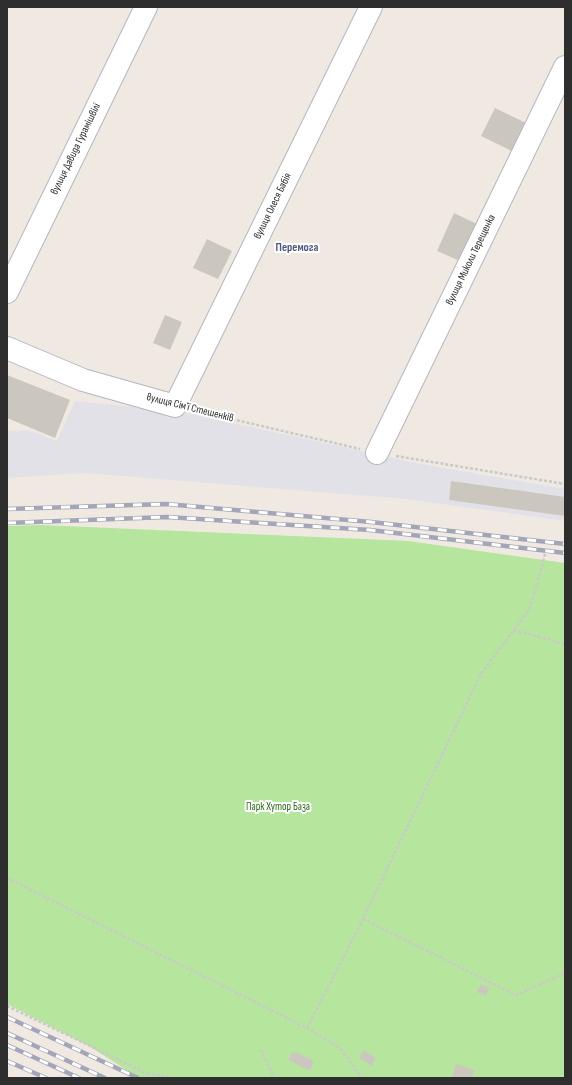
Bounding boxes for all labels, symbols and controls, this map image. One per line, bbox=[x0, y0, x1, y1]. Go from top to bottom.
street label: вулиця Давида Гурамішвілі bbox=[48, 101, 104, 197]
street label: вулиця Олеся Бабія bbox=[251, 171, 295, 241]
street label: вулиця Миколи Терещенка bbox=[443, 212, 499, 308]
district label: Перемога bbox=[276, 241, 318, 255]
street label: вулиця Сімʼї Стешенків bbox=[145, 391, 235, 425]
park label: Парк Хутор База bbox=[246, 800, 310, 814]

